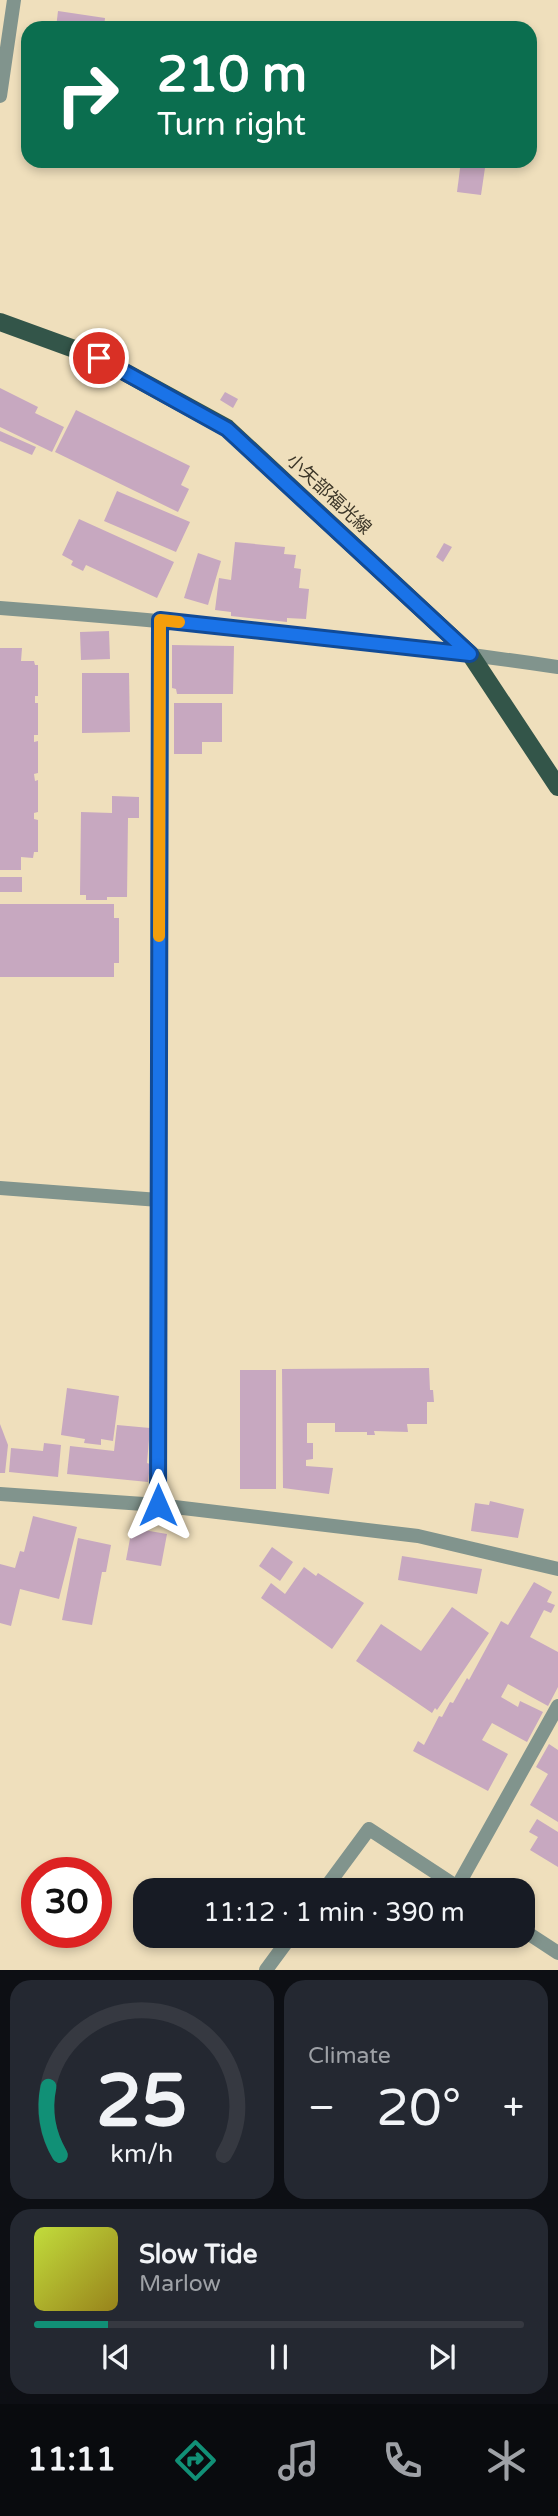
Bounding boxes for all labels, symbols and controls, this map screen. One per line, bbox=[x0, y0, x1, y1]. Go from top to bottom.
text: 210 m bbox=[157, 46, 307, 105]
icon: right bbox=[42, 49, 133, 140]
text: Turn right bbox=[157, 106, 306, 144]
pin bbox=[69, 328, 129, 388]
icon: arrive bbox=[80, 339, 118, 377]
street label: 小矢部福光線 bbox=[282, 449, 376, 539]
position arrow bbox=[121, 1468, 195, 1542]
speed limit sign: 30 bbox=[21, 1857, 112, 1948]
text: 11:12 · 1 min · 390 m bbox=[203, 1897, 465, 1928]
text: Climate bbox=[308, 2042, 391, 2070]
text: 25 bbox=[96, 2059, 188, 2147]
text: 20° bbox=[376, 2077, 461, 2140]
text: − bbox=[308, 2085, 335, 2131]
text: + bbox=[503, 2085, 524, 2131]
text: km/h bbox=[111, 2139, 173, 2169]
text: Slow Tide bbox=[139, 2239, 257, 2270]
text: Marlow bbox=[139, 2270, 221, 2298]
icon: previous bbox=[97, 2338, 135, 2376]
icon: pause bbox=[260, 2338, 298, 2376]
icon: next bbox=[423, 2338, 461, 2376]
icon: directions bbox=[171, 2436, 220, 2485]
icon: music bbox=[274, 2436, 323, 2485]
icon: phone bbox=[378, 2436, 427, 2485]
icon: climate bbox=[482, 2436, 531, 2485]
text: 11:11 bbox=[27, 2441, 116, 2479]

